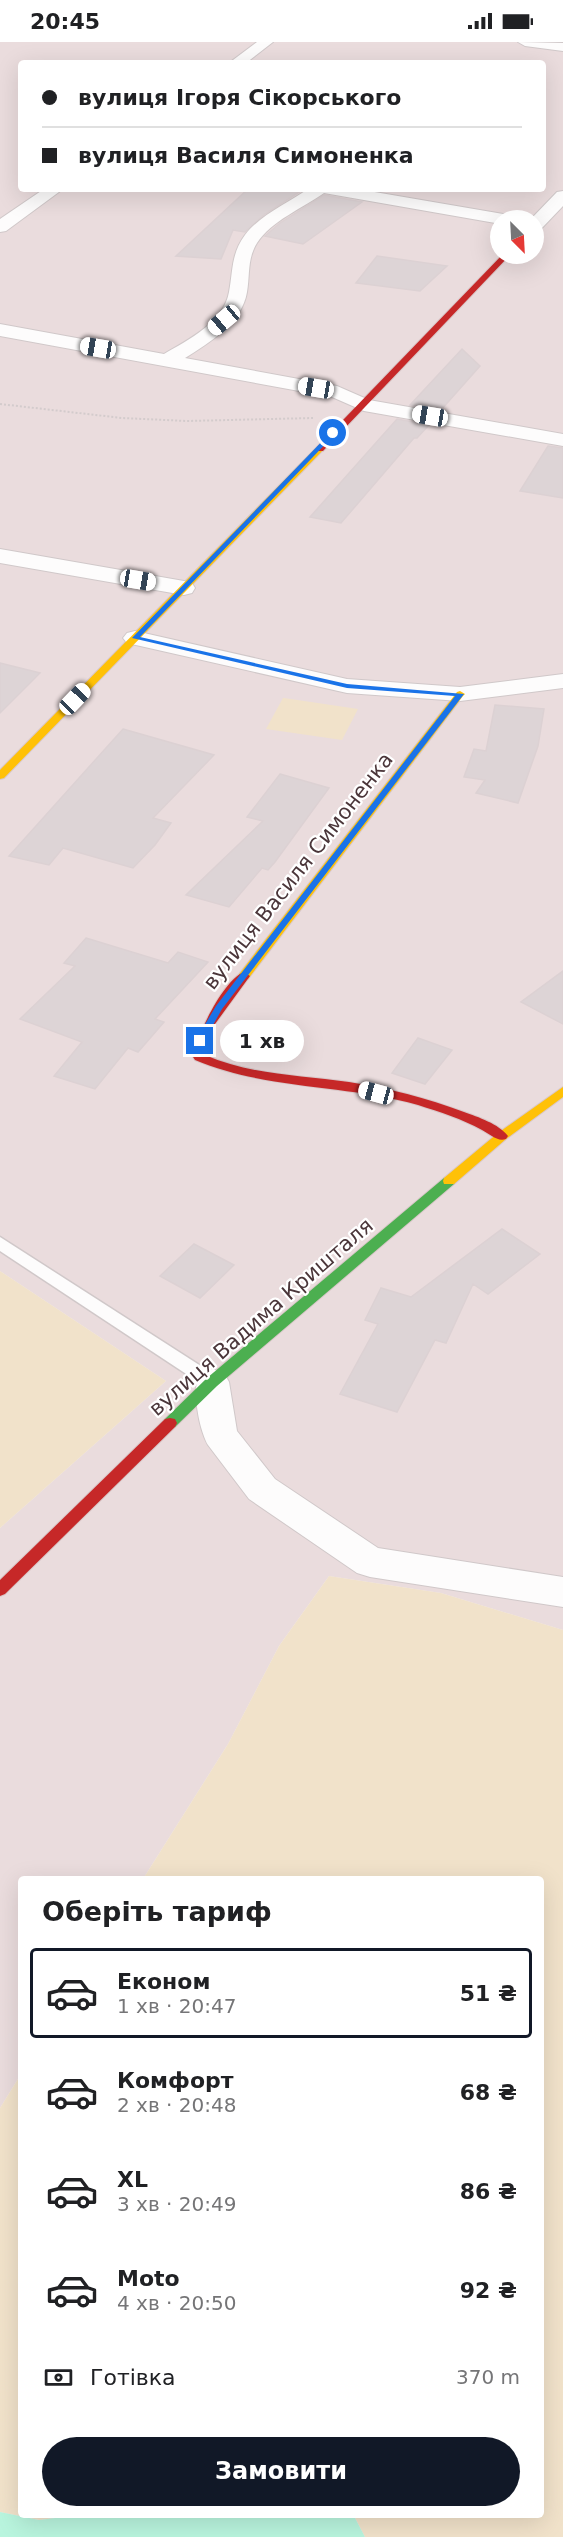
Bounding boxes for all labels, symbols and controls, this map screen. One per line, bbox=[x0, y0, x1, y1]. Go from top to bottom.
text: 20:45 bbox=[30, 9, 100, 34]
text: вулиця Ігоря Сікорського bbox=[78, 85, 401, 110]
text: вулиця Василя Симоненка bbox=[78, 143, 414, 168]
north arrow bbox=[490, 210, 544, 264]
map controls bbox=[490, 210, 544, 264]
car bbox=[204, 302, 244, 338]
car bbox=[79, 336, 117, 360]
car bbox=[297, 376, 335, 400]
car bbox=[411, 404, 449, 428]
route start bbox=[319, 419, 346, 446]
car bbox=[119, 568, 157, 592]
car bbox=[56, 680, 94, 718]
street label: вулиця Василя Симоненка bbox=[198, 748, 398, 994]
callout: 1 хв bbox=[221, 1020, 305, 1062]
route end bbox=[186, 1027, 213, 1054]
text: 1 хв bbox=[239, 1029, 285, 1053]
car bbox=[356, 1080, 396, 1106]
street label: вулиця Вадима Кришталя bbox=[144, 1213, 378, 1421]
text: Оберіть тариф bbox=[42, 1896, 272, 1927]
icon: car bbox=[45, 1966, 99, 2020]
text: Економ bbox=[117, 1969, 210, 1994]
text: 51 ₴ bbox=[460, 1981, 517, 2006]
text: 1 хв · 20:47 bbox=[117, 1994, 236, 2018]
icon: car bbox=[45, 2065, 99, 2119]
text: Комфорт bbox=[117, 2068, 234, 2093]
text: 68 ₴ bbox=[460, 2080, 517, 2105]
text: 2 хв · 20:48 bbox=[117, 2093, 236, 2117]
icon: car bbox=[45, 2164, 99, 2218]
text: XL bbox=[117, 2167, 148, 2192]
text: 86 ₴ bbox=[460, 2179, 517, 2204]
text: 3 хв · 20:49 bbox=[117, 2192, 236, 2216]
icon: car bbox=[45, 2263, 99, 2317]
text: Moto bbox=[117, 2266, 180, 2291]
text: 92 ₴ bbox=[460, 2278, 517, 2303]
text: 4 хв · 20:50 bbox=[117, 2291, 236, 2315]
icon: cash bbox=[42, 2361, 75, 2394]
text: Готівка bbox=[90, 2365, 176, 2390]
text: 370 m bbox=[456, 2365, 520, 2389]
button: Замовити bbox=[42, 2437, 520, 2506]

